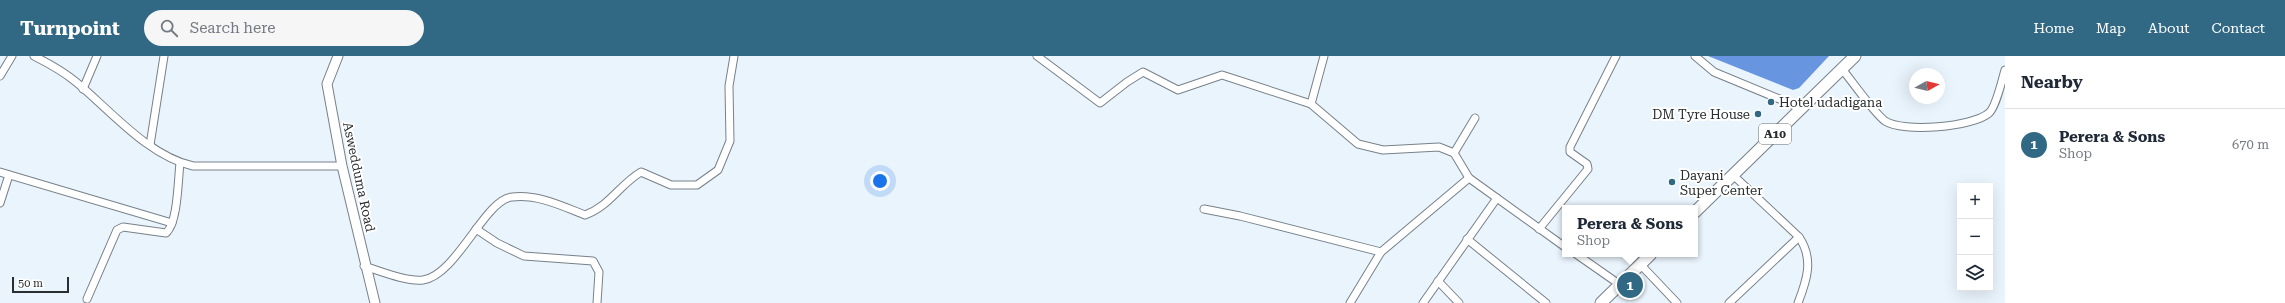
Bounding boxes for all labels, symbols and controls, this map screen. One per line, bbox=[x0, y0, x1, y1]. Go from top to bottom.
search box bbox=[144, 10, 424, 46]
text: Turnpoint bbox=[20, 17, 120, 40]
icon: search bbox=[158, 17, 180, 39]
text: Search here bbox=[190, 19, 276, 37]
text: Home bbox=[2033, 20, 2074, 36]
text: Map bbox=[2096, 20, 2126, 36]
text: About bbox=[2148, 20, 2190, 36]
text: Contact bbox=[2212, 20, 2265, 36]
north arrow bbox=[1909, 68, 1945, 104]
text: Nearby bbox=[2021, 72, 2083, 92]
place label: Hotel udadigana bbox=[1779, 95, 1882, 110]
marker: Hotel udadigana bbox=[1766, 97, 1776, 107]
place label: DM Tyre House bbox=[1652, 107, 1750, 122]
marker: DM Tyre House bbox=[1753, 109, 1763, 119]
street label: Aswedduma Road bbox=[340, 121, 378, 234]
road number: A10 bbox=[1759, 124, 1791, 144]
text: Perera & Sons bbox=[2059, 128, 2165, 146]
text: 1 bbox=[2030, 137, 2038, 152]
text: 670 m bbox=[2232, 137, 2269, 152]
text: Shop bbox=[2059, 146, 2092, 161]
place label: Dayani Super Center bbox=[1680, 168, 1763, 198]
your location bbox=[870, 171, 890, 191]
marker: Dayani Super Center bbox=[1667, 177, 1677, 187]
map controls bbox=[1957, 183, 1993, 291]
button: + bbox=[1957, 183, 1993, 219]
popup bbox=[1562, 205, 1698, 257]
text: Perera & Sons bbox=[1577, 215, 1683, 233]
button: − bbox=[1957, 219, 1993, 255]
text: Shop bbox=[1577, 233, 1610, 248]
button: layers bbox=[1957, 255, 1993, 291]
pin: 1 bbox=[1617, 270, 1643, 300]
scale bar bbox=[12, 275, 69, 294]
text: 50 m bbox=[18, 277, 43, 290]

